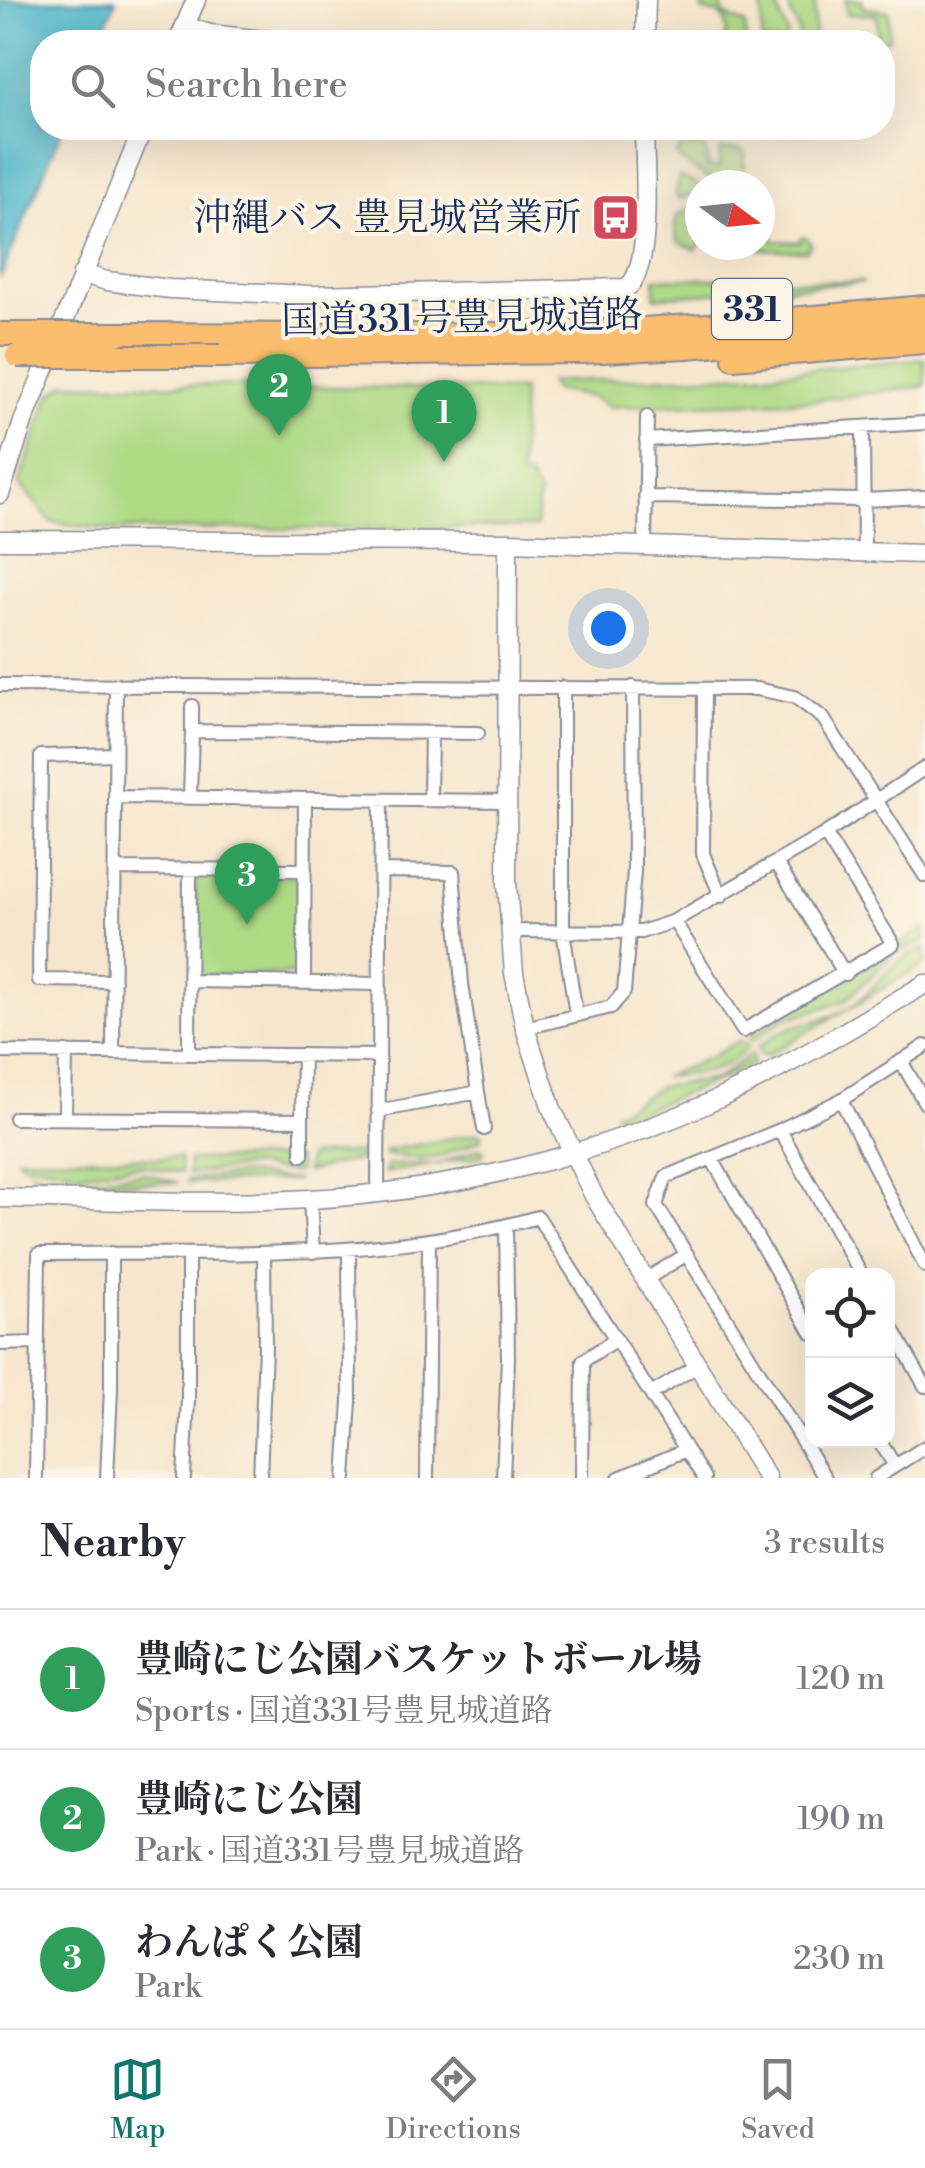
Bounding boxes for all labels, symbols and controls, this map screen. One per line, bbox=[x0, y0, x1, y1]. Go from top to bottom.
search box bbox=[30, 30, 895, 140]
icon: search bbox=[65, 58, 120, 113]
text: Search here bbox=[145, 62, 348, 109]
north arrow bbox=[685, 170, 775, 260]
bus stop icon: 沖縄バス 豊見城営業所 bbox=[590, 191, 642, 243]
place label: 沖縄バス 豊見城営業所 bbox=[193, 195, 581, 242]
road number: 331 bbox=[712, 279, 792, 339]
street label: 国道331号豊見城道路 bbox=[281, 292, 643, 345]
pin: 2 bbox=[246, 354, 312, 436]
pin: 1 bbox=[412, 380, 476, 462]
your location bbox=[583, 603, 634, 654]
pin: 3 bbox=[214, 842, 280, 925]
map controls bbox=[805, 1268, 895, 1448]
button: locate bbox=[805, 1268, 895, 1358]
button: layers bbox=[805, 1358, 895, 1448]
text: Nearby bbox=[40, 1517, 185, 1570]
text: 3 results bbox=[764, 1523, 885, 1563]
text: 豊崎にじ公園バスケットボール場 bbox=[135, 1637, 702, 1684]
text: 1 bbox=[65, 1659, 80, 1699]
text: 120 m bbox=[796, 1659, 885, 1699]
text: Sports · 国道331号豊見城道路 bbox=[135, 1691, 553, 1731]
text: 豊崎にじ公園 bbox=[135, 1777, 363, 1824]
text: 2 bbox=[62, 1799, 83, 1839]
text: 190 m bbox=[797, 1799, 885, 1839]
text: Park · 国道331号豊見城道路 bbox=[135, 1831, 524, 1871]
text: わんぱく公園 bbox=[135, 1920, 363, 1967]
text: 3 bbox=[63, 1939, 82, 1979]
text: 230 m bbox=[793, 1939, 885, 1979]
text: Park bbox=[135, 1967, 202, 2007]
tab: Map bbox=[110, 2052, 165, 2147]
tab: Directions bbox=[386, 2052, 521, 2147]
tab: Saved bbox=[741, 2052, 815, 2147]

